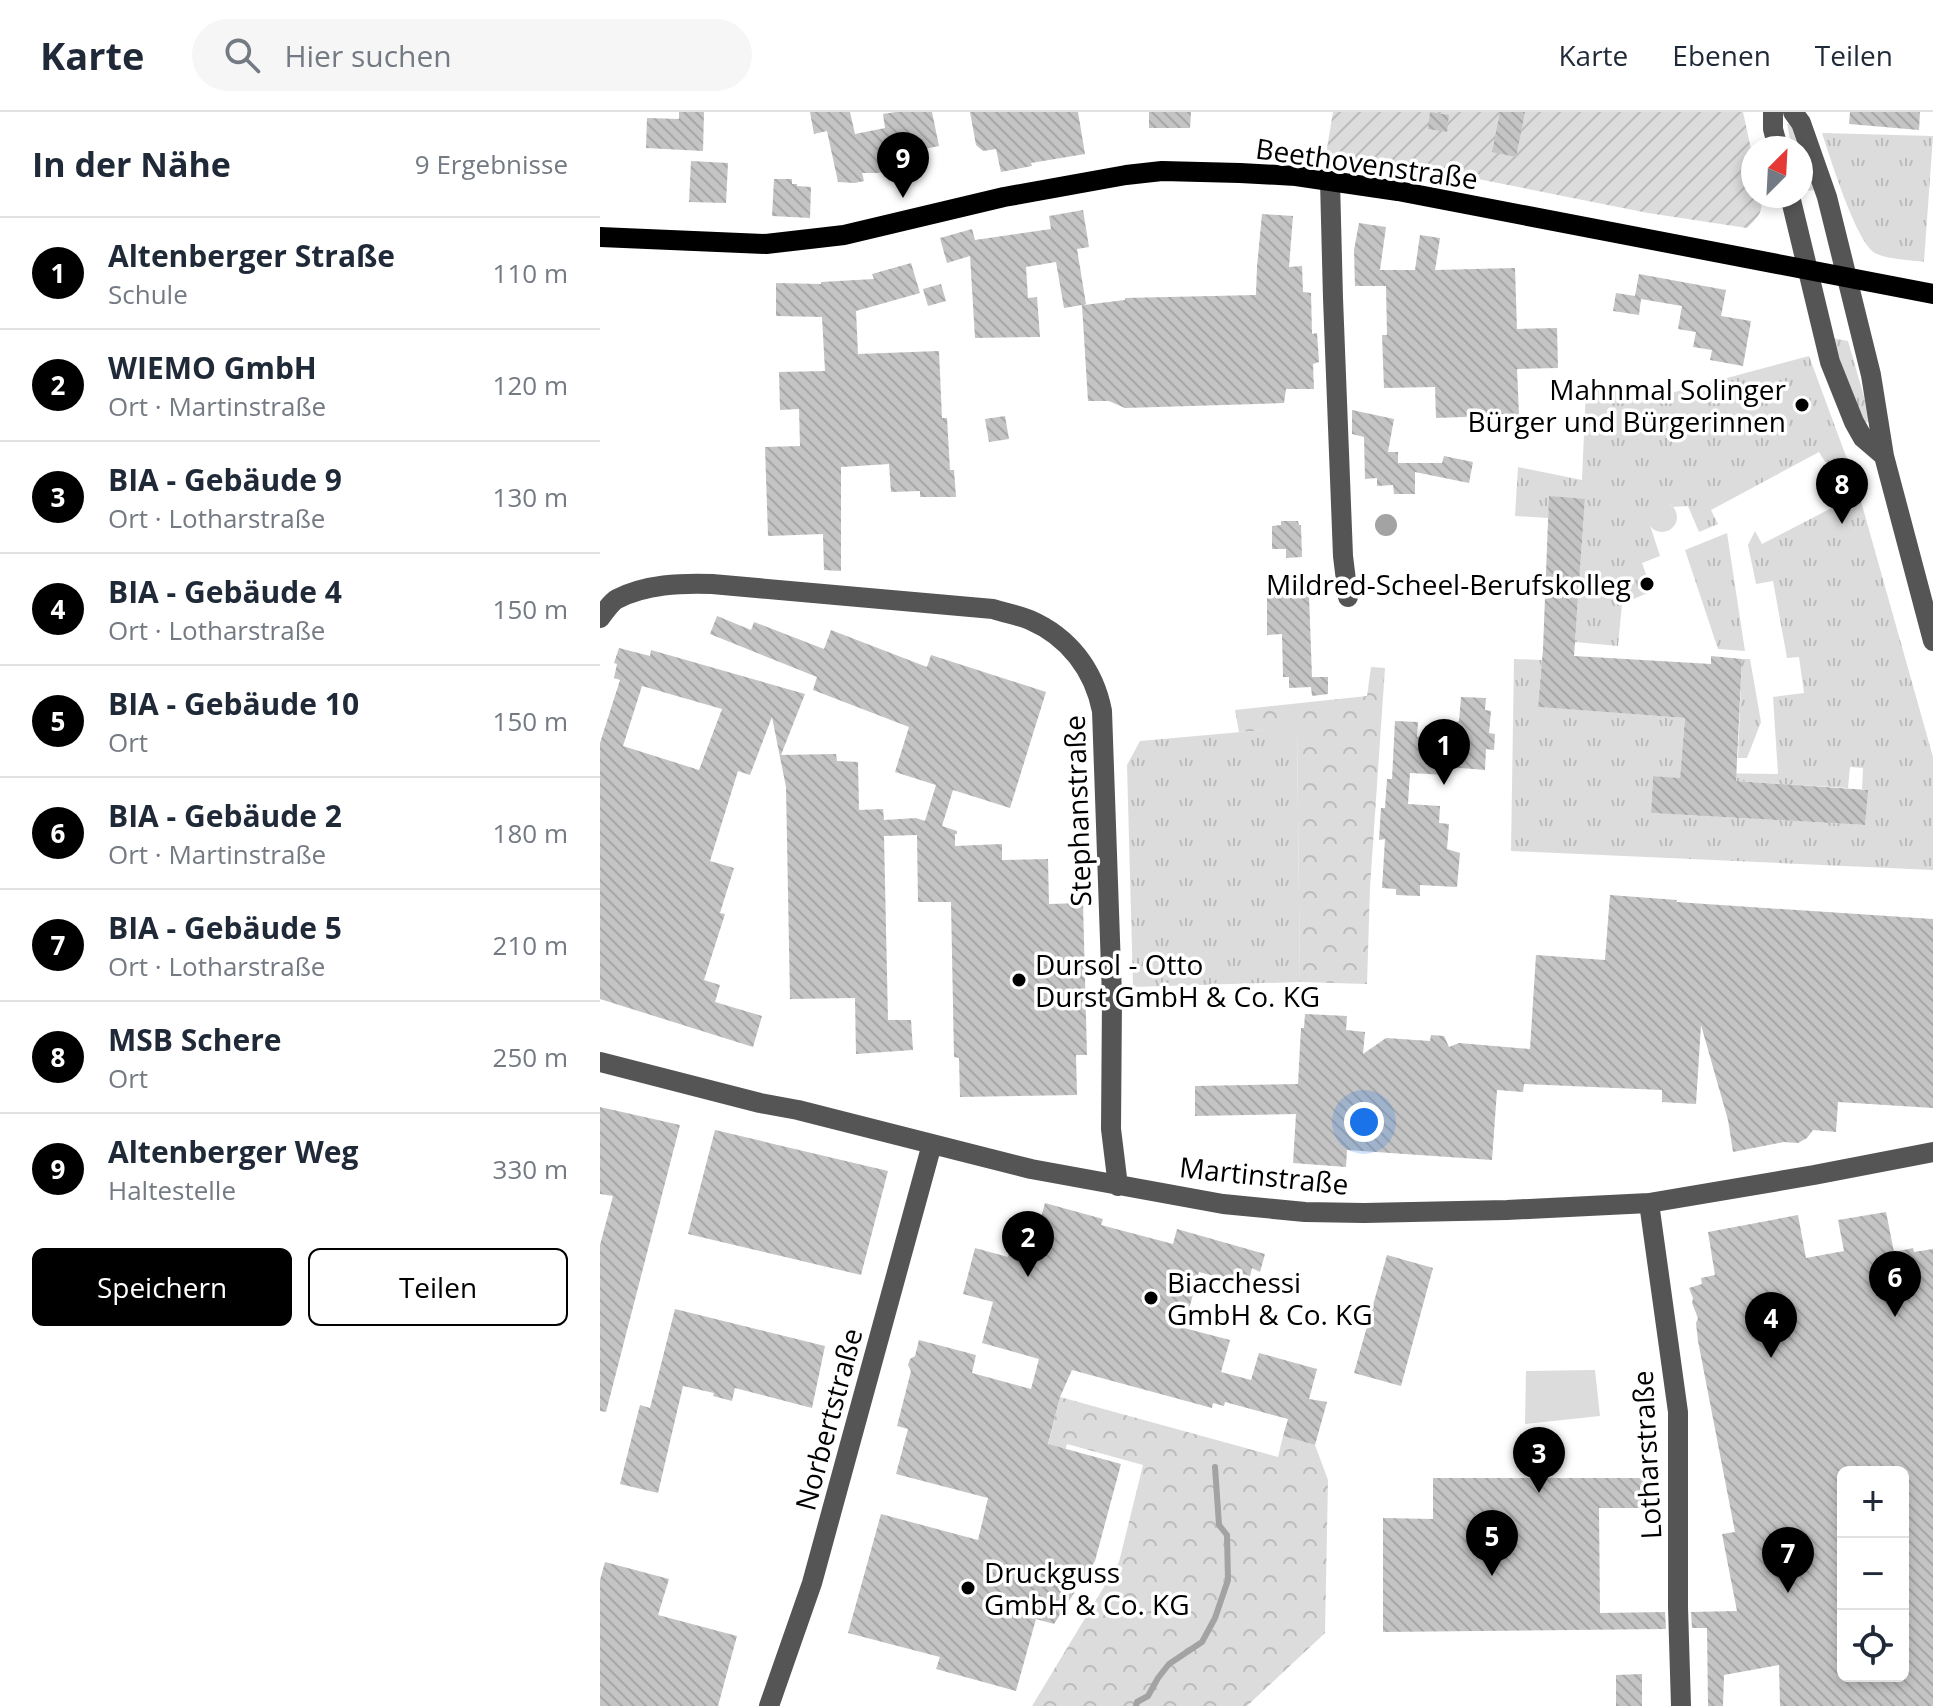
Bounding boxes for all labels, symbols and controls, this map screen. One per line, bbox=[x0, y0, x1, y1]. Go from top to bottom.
search box bbox=[192, 19, 752, 91]
text: Karte bbox=[40, 29, 144, 81]
icon: search bbox=[220, 33, 264, 77]
text: Hier suchen bbox=[284, 35, 452, 76]
text: Karte bbox=[1558, 36, 1628, 74]
text: Ebenen bbox=[1672, 36, 1771, 74]
text: Teilen bbox=[1815, 36, 1893, 74]
street label: Beethovenstraße bbox=[1253, 129, 1481, 197]
pin: 9 bbox=[877, 132, 929, 198]
north arrow bbox=[1741, 136, 1813, 208]
text: In der Nähe bbox=[32, 141, 231, 187]
text: 9 Ergebnisse bbox=[415, 146, 568, 182]
text: Altenberger Straße bbox=[108, 235, 395, 276]
text: 1 bbox=[51, 255, 65, 291]
text: 110 m bbox=[493, 255, 568, 291]
text: Schule bbox=[108, 276, 188, 312]
text: WIEMO GmbH bbox=[108, 347, 317, 388]
text: 2 bbox=[51, 367, 65, 403]
text: 120 m bbox=[493, 367, 568, 403]
place label: Mahnmal Solinger Bürger und Bürgerinnen bbox=[1468, 370, 1787, 440]
text: Ort · Martinstraße bbox=[108, 388, 326, 424]
marker: Mahnmal Solinger Bürger und Bürgerinnen bbox=[1793, 396, 1811, 414]
pin: 8 bbox=[1816, 458, 1868, 524]
text: BIA - Gebäude 9 bbox=[108, 459, 342, 500]
text: 3 bbox=[51, 479, 65, 515]
text: 130 m bbox=[493, 479, 568, 515]
text: Ort · Lotharstraße bbox=[108, 500, 325, 536]
place label: Mildred-Scheel-Berufskolleg bbox=[1266, 565, 1631, 603]
text: BIA - Gebäude 4 bbox=[108, 571, 342, 612]
marker: Mildred-Scheel-Berufskolleg bbox=[1638, 575, 1656, 593]
text: 4 bbox=[51, 591, 65, 627]
text: 150 m bbox=[493, 591, 568, 627]
text: Ort · Lotharstraße bbox=[108, 612, 325, 648]
text: BIA - Gebäude 10 bbox=[108, 683, 359, 724]
text: 5 bbox=[51, 703, 65, 739]
text: 150 m bbox=[493, 703, 568, 739]
street label: Stephanstraße bbox=[1055, 715, 1099, 907]
pin: 1 bbox=[1418, 719, 1470, 785]
text: Ort bbox=[108, 724, 148, 760]
text: BIA - Gebäude 2 bbox=[108, 795, 342, 836]
text: 6 bbox=[51, 815, 65, 851]
text: 180 m bbox=[493, 815, 568, 851]
text: Ort · Martinstraße bbox=[108, 836, 326, 872]
text: BIA - Gebäude 5 bbox=[108, 907, 342, 948]
text: 7 bbox=[51, 927, 65, 963]
text: 210 m bbox=[493, 927, 568, 963]
place label: Dursol - Otto Durst GmbH & Co. KG bbox=[1035, 945, 1320, 1015]
text: Ort · Lotharstraße bbox=[108, 948, 325, 984]
marker: Dursol - Otto Durst GmbH & Co. KG bbox=[1010, 971, 1028, 989]
text: MSB Schere bbox=[108, 1019, 282, 1060]
text: 8 bbox=[51, 1039, 65, 1075]
text: 250 m bbox=[493, 1039, 568, 1075]
text: Ort bbox=[108, 1060, 148, 1096]
your location bbox=[1344, 1102, 1384, 1142]
text: Altenberger Weg bbox=[108, 1131, 358, 1172]
street label: Martinstraße bbox=[1178, 1147, 1350, 1203]
text: 9 bbox=[51, 1151, 65, 1187]
text: 330 m bbox=[493, 1151, 568, 1187]
text: Haltestelle bbox=[108, 1172, 236, 1208]
pin: 2 bbox=[1002, 1211, 1054, 1277]
button: Speichern bbox=[32, 1248, 292, 1326]
button: Teilen bbox=[308, 1248, 568, 1326]
pin: 6 bbox=[1869, 1251, 1921, 1317]
place label: Biacchessi GmbH & Co. KG bbox=[1167, 1263, 1373, 1333]
marker: Biacchessi GmbH & Co. KG bbox=[1142, 1289, 1160, 1307]
pin: 4 bbox=[1745, 1292, 1797, 1358]
street label: Norbertstraße bbox=[785, 1324, 871, 1514]
street label: Lotharstraße bbox=[1623, 1370, 1669, 1540]
pin: 3 bbox=[1513, 1427, 1565, 1493]
map controls bbox=[1837, 1466, 1909, 1682]
button: + bbox=[1837, 1466, 1909, 1538]
pin: 5 bbox=[1466, 1510, 1518, 1576]
pin: 7 bbox=[1762, 1527, 1814, 1593]
button: − bbox=[1837, 1538, 1909, 1610]
place label: Druckguss GmbH & Co. KG bbox=[984, 1553, 1190, 1623]
marker: Druckguss GmbH & Co. KG bbox=[959, 1579, 977, 1597]
button: locate bbox=[1837, 1610, 1909, 1682]

